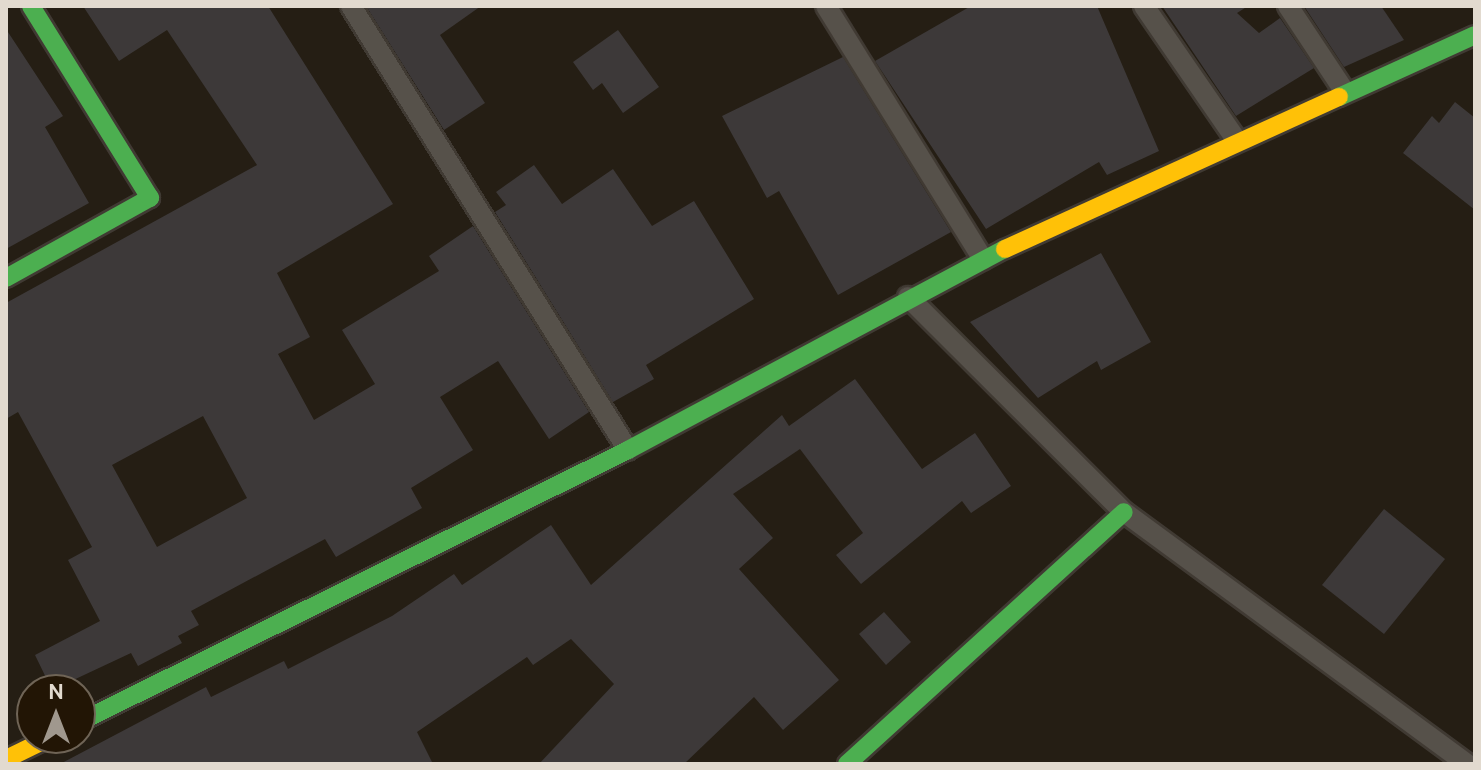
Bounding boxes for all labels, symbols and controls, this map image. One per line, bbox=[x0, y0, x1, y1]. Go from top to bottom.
north arrow bbox=[16, 674, 96, 754]
text: N bbox=[48, 678, 64, 705]

